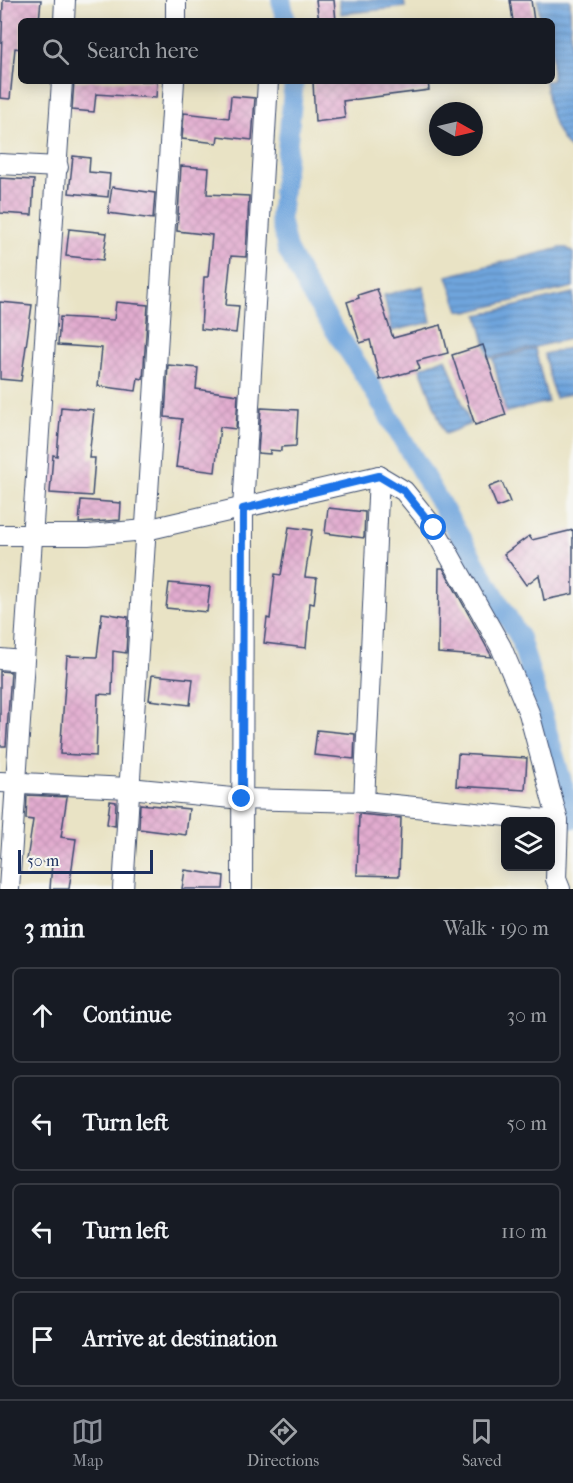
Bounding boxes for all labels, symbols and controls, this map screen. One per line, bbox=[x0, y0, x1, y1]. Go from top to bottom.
search box bbox=[18, 18, 555, 84]
icon: search bbox=[39, 35, 72, 68]
text: Search here bbox=[87, 38, 199, 64]
north arrow bbox=[429, 102, 483, 156]
route start bbox=[420, 514, 446, 540]
route end bbox=[228, 785, 254, 811]
map controls bbox=[501, 817, 555, 871]
button: layers bbox=[501, 817, 555, 871]
scale bar bbox=[18, 847, 153, 874]
text: 50 m bbox=[27, 851, 59, 870]
text: 3 min bbox=[24, 913, 85, 944]
text: Walk · 190 m bbox=[443, 917, 549, 940]
icon: ahead bbox=[26, 999, 59, 1032]
text: Continue bbox=[83, 1002, 172, 1028]
text: 30 m bbox=[507, 1004, 547, 1027]
icon: left bbox=[26, 1107, 59, 1140]
text: Turn left bbox=[83, 1110, 169, 1136]
text: 50 m bbox=[506, 1112, 547, 1135]
icon: left bbox=[26, 1215, 59, 1248]
text: Turn left bbox=[83, 1218, 169, 1244]
text: 110 m bbox=[501, 1220, 547, 1243]
icon: arrive bbox=[26, 1323, 59, 1356]
text: Arrive at destination bbox=[83, 1326, 277, 1352]
tab: Map bbox=[71, 1415, 104, 1470]
tab: Directions bbox=[247, 1415, 319, 1470]
tab: Saved bbox=[462, 1415, 502, 1470]

